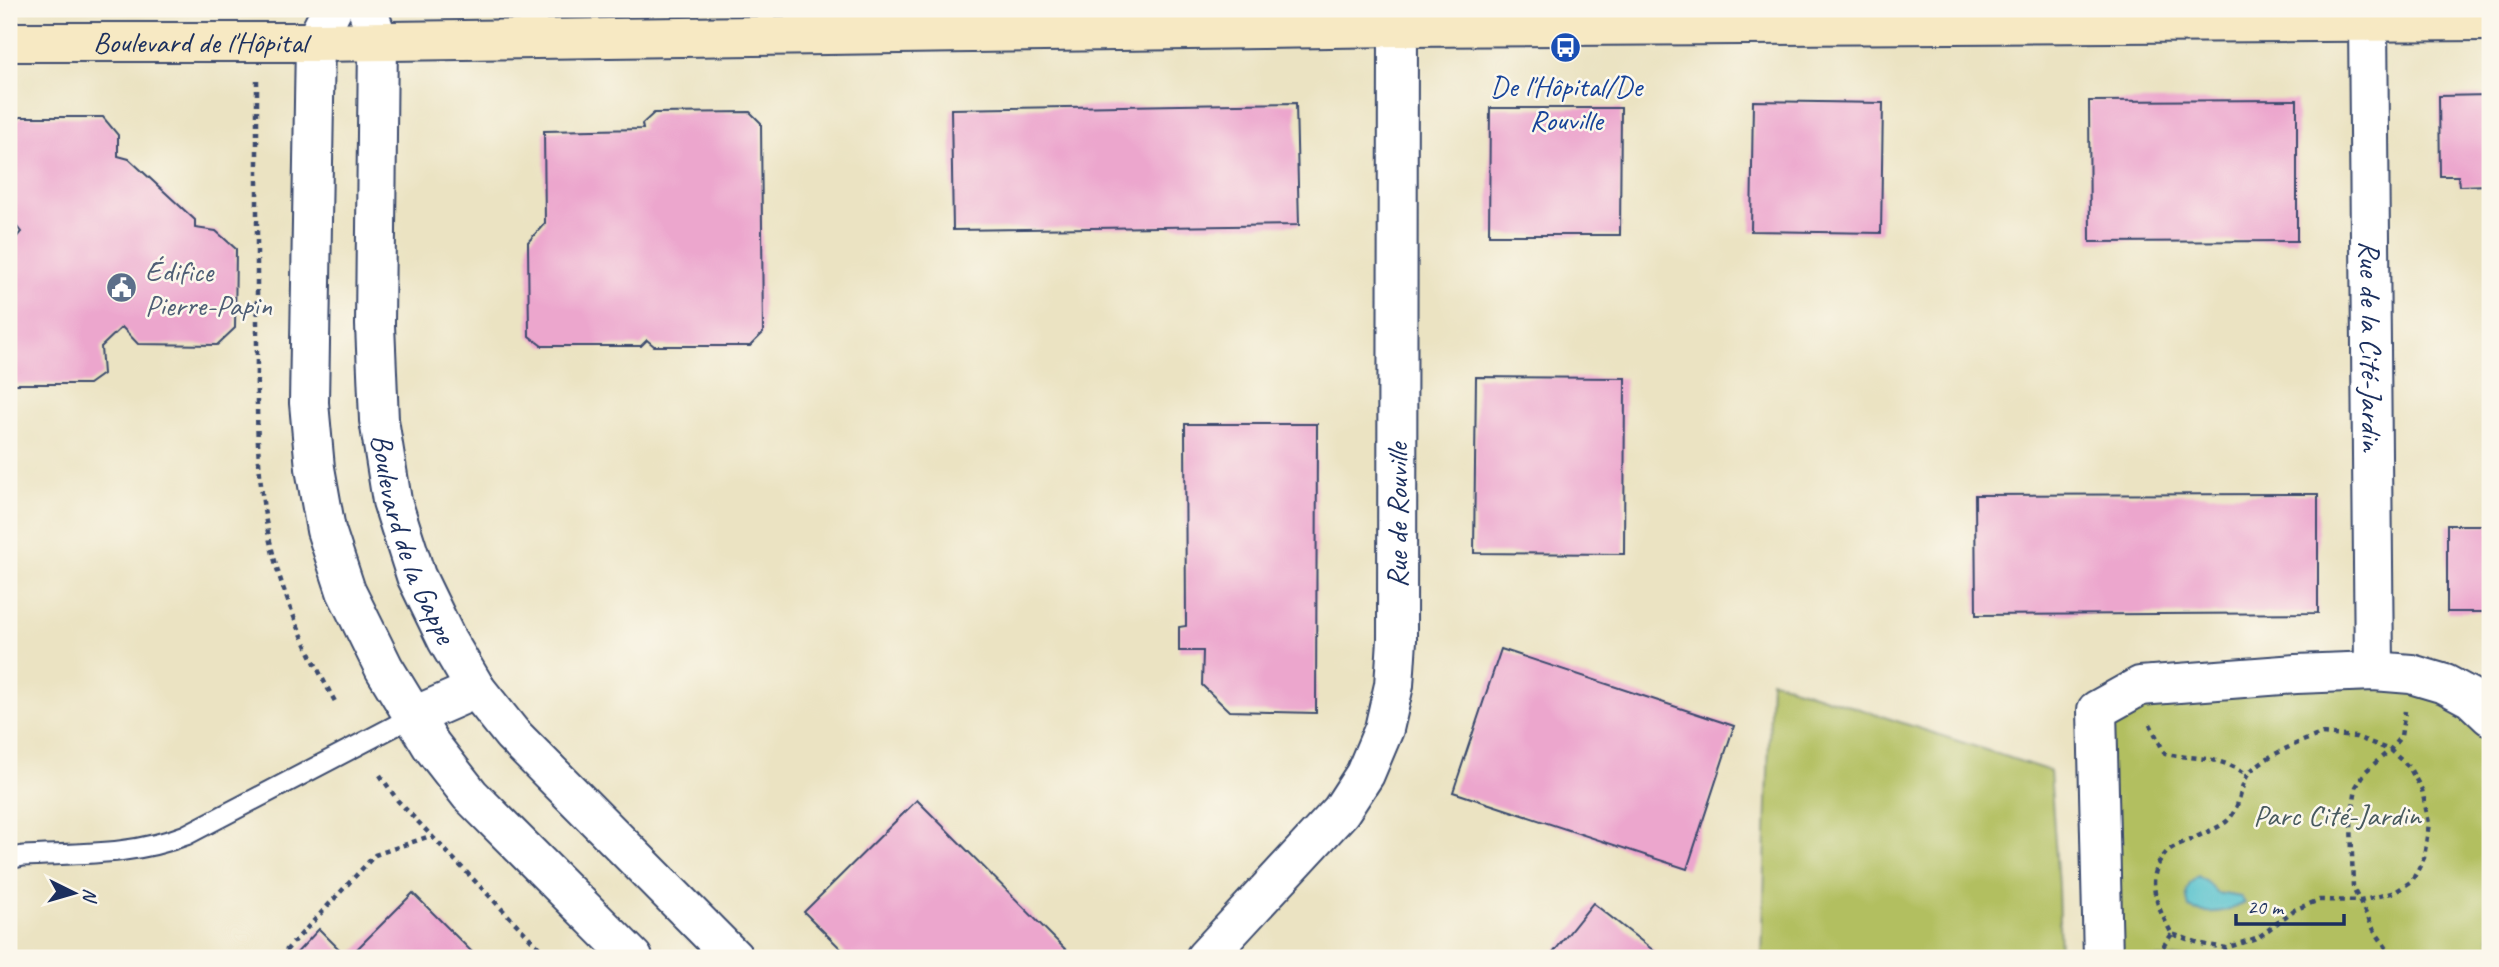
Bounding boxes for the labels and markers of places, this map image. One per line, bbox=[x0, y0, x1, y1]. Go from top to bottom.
bus stop icon: De l'Hôpital/De Rouville bbox=[1549, 31, 1583, 65]
place label: De l'Hôpital/De Rouville bbox=[1490, 67, 1644, 139]
place label: Édifice Pierre-Papin bbox=[145, 252, 272, 324]
public building icon: Édifice Pierre-Papin bbox=[105, 271, 139, 305]

